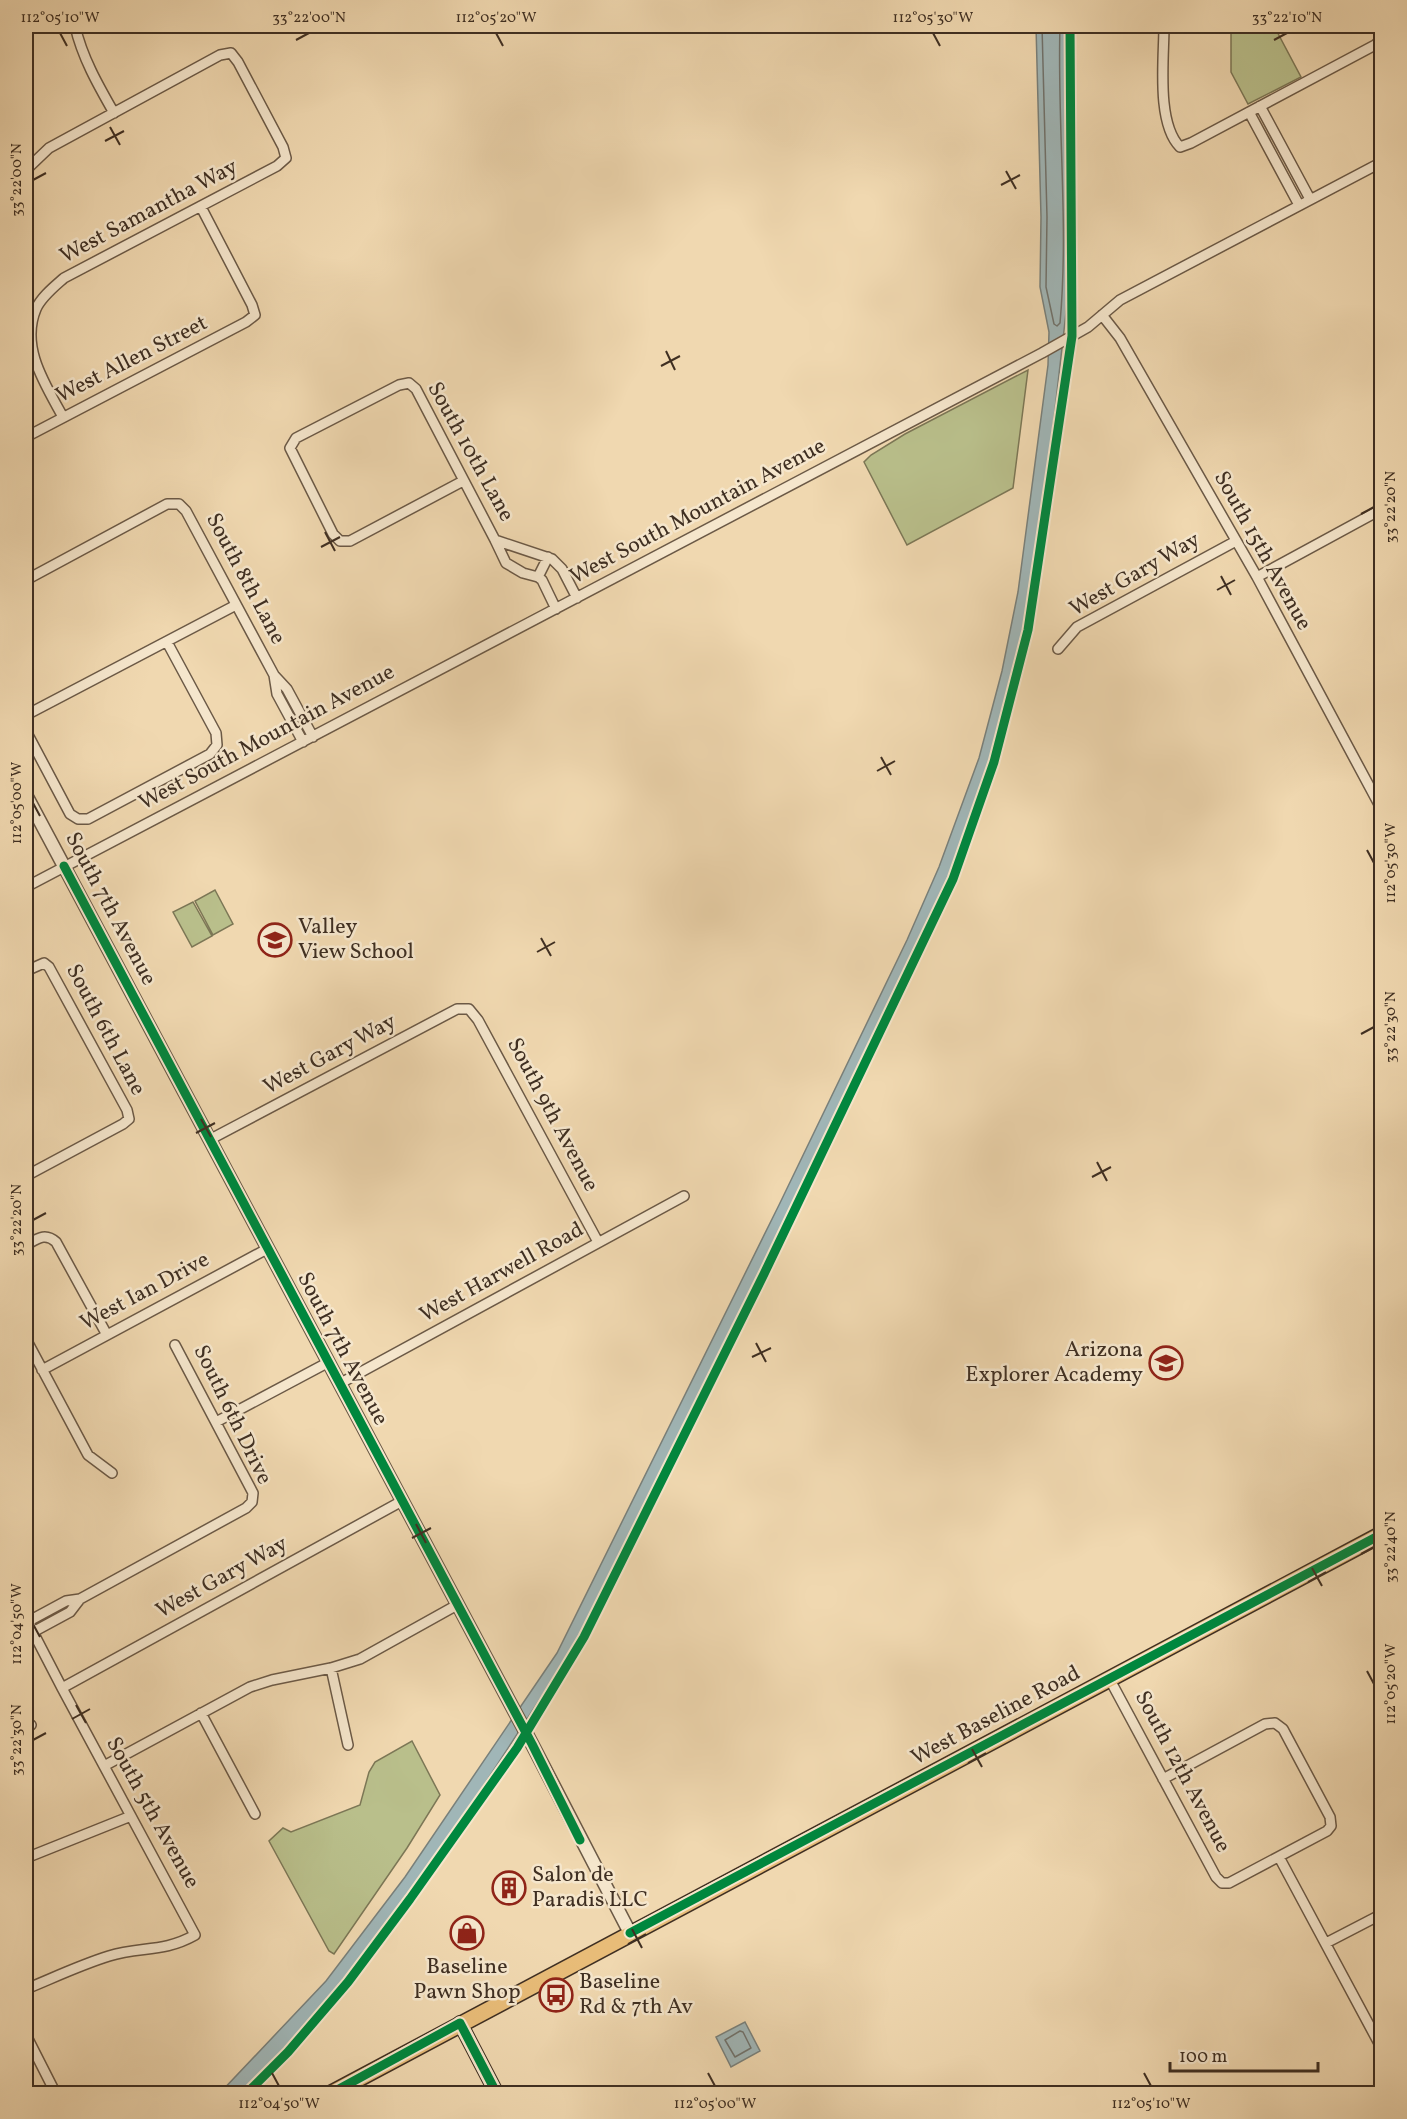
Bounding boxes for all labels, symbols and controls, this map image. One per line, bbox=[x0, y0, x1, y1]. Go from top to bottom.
text: 112°05'10"W bbox=[20, 8, 100, 29]
text: 33°22'00"N bbox=[272, 8, 346, 29]
text: 112°05'20"W bbox=[455, 8, 537, 29]
text: 112°05'30"W bbox=[893, 8, 973, 29]
text: 33°22'10"N bbox=[1252, 8, 1322, 29]
text: 33°22'00"N bbox=[7, 143, 28, 217]
street label: West Samantha Way bbox=[55, 152, 243, 272]
street label: West Allen Street bbox=[51, 308, 213, 412]
street label: South 10th Lane bbox=[419, 377, 521, 527]
street label: West South Mountain Avenue bbox=[565, 431, 831, 593]
street label: South 15th Avenue bbox=[1205, 466, 1319, 636]
text: 33°22'20"N bbox=[1381, 471, 1402, 543]
street label: South 8th Lane bbox=[197, 508, 293, 650]
street label: West Gary Way bbox=[1064, 525, 1206, 625]
street label: West South Mountain Avenue bbox=[134, 657, 400, 819]
text: 112°05'00"W bbox=[7, 762, 28, 844]
text: 112°05'30"W bbox=[1381, 823, 1402, 903]
street label: South 7th Avenue bbox=[57, 827, 163, 991]
place label: Valley View School bbox=[298, 912, 414, 968]
school or university icon: Valley View School bbox=[257, 922, 293, 958]
street label: South 6th Lane bbox=[57, 959, 153, 1101]
text: 33°22'30"N bbox=[1381, 991, 1402, 1063]
street label: West Gary Way bbox=[258, 1007, 402, 1103]
street label: South 9th Avenue bbox=[498, 1033, 606, 1197]
text: 33°22'20"N bbox=[7, 1184, 28, 1256]
street label: West Harwell Road bbox=[414, 1215, 590, 1331]
street label: West Ian Drive bbox=[75, 1245, 215, 1339]
street label: South 7th Avenue bbox=[289, 1267, 395, 1431]
place label: Arizona Explorer Academy bbox=[965, 1335, 1143, 1391]
street label: South 6th Drive bbox=[185, 1340, 279, 1490]
school or university icon: Arizona Explorer Academy bbox=[1148, 1345, 1184, 1381]
text: 33°22'40"N bbox=[1381, 1511, 1402, 1583]
street label: West Gary Way bbox=[151, 1529, 294, 1627]
text: 112°04'50"W bbox=[7, 1583, 28, 1665]
text: 112°05'20"W bbox=[1381, 1643, 1402, 1725]
street label: West Baseline Road bbox=[906, 1658, 1086, 1774]
street label: South 12th Avenue bbox=[1126, 1686, 1238, 1858]
text: 33°22'30"N bbox=[7, 1704, 28, 1776]
street label: South 5th Avenue bbox=[97, 1731, 207, 1895]
place label: Salon de Paradis LLC bbox=[532, 1860, 648, 1916]
building icon: Salon de Paradis LLC bbox=[491, 1870, 527, 1906]
shop icon: Baseline Pawn Shop bbox=[449, 1915, 485, 1951]
place label: Baseline Pawn Shop bbox=[413, 1952, 521, 2008]
place label: Baseline Rd & 7th Av bbox=[579, 1967, 693, 2023]
bus stop icon: Baseline Rd & 7th Av bbox=[538, 1977, 574, 2013]
scale bar bbox=[1170, 2035, 1318, 2073]
text: 100 m bbox=[1179, 2045, 1228, 2070]
text: 112°04'50"W bbox=[238, 2094, 320, 2115]
text: 112°05'00"W bbox=[674, 2094, 756, 2115]
text: 112°05'10"W bbox=[1111, 2094, 1191, 2115]

